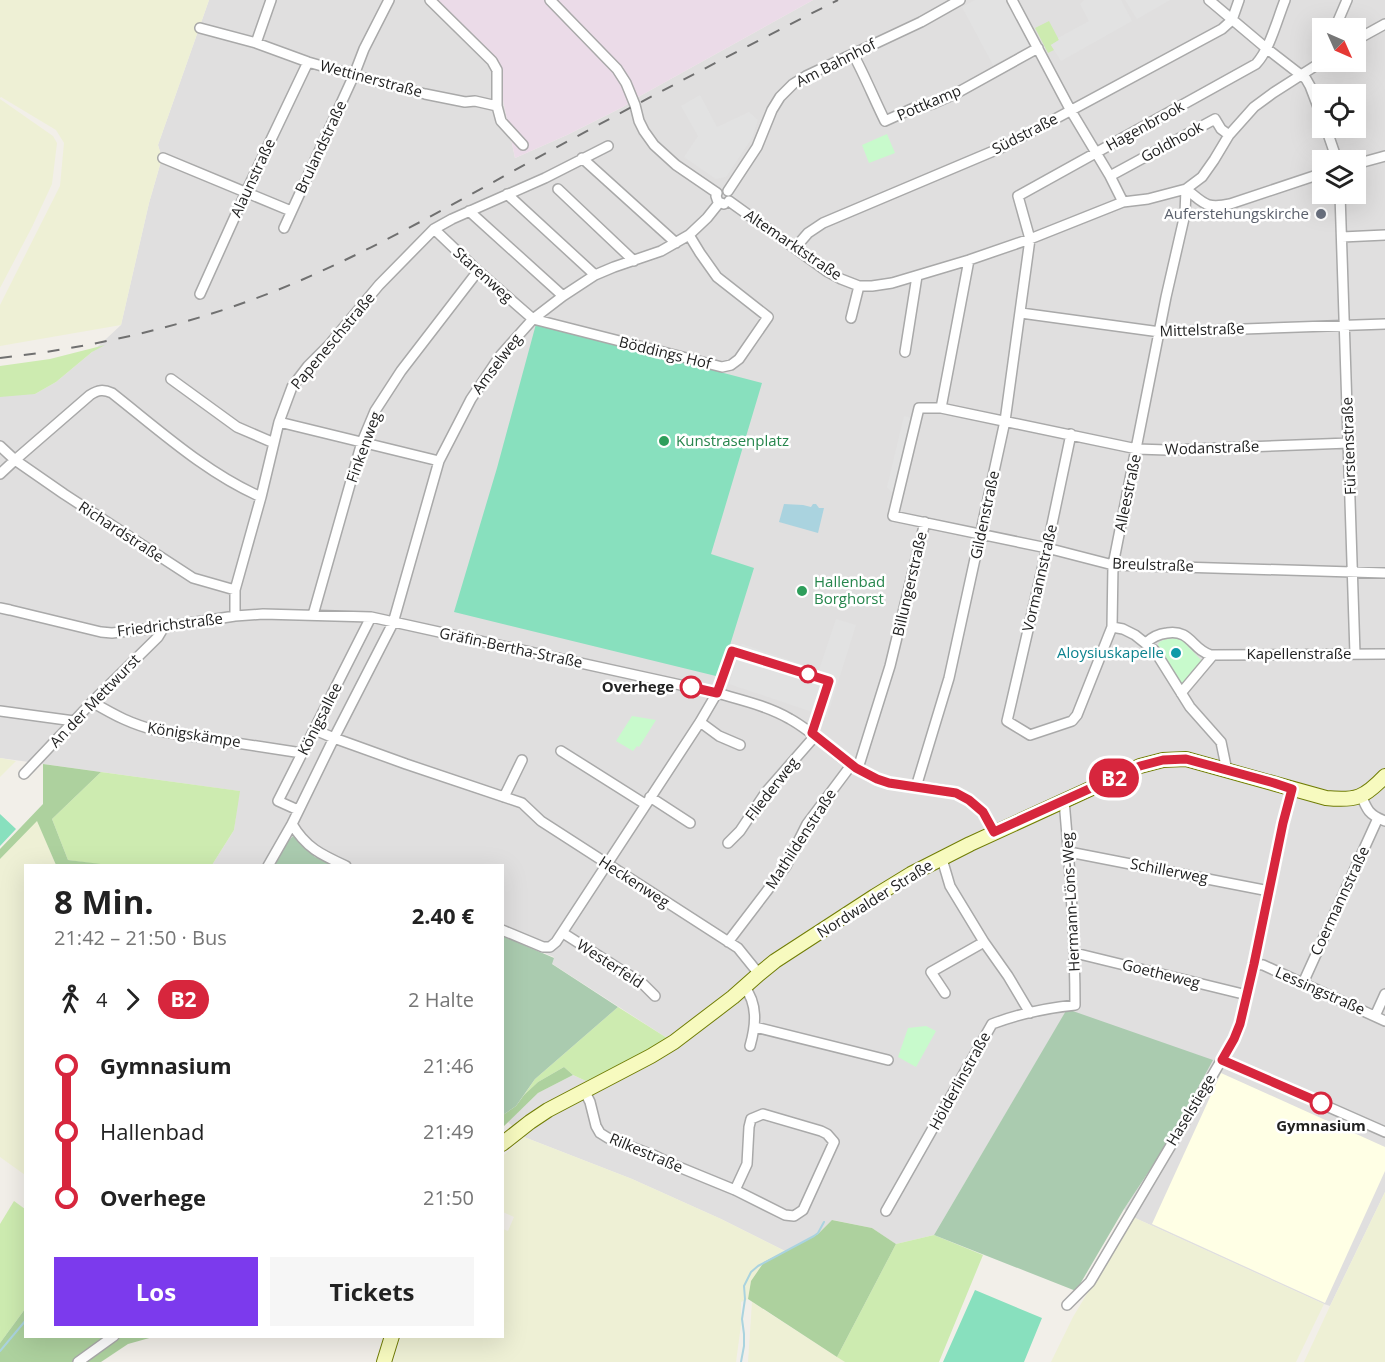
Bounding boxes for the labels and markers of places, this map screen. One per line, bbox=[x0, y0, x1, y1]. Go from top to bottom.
place label: Auferstehungskirche bbox=[1164, 203, 1309, 223]
marker: Auferstehungskirche bbox=[1314, 207, 1328, 221]
place label: Kunstrasenplatz bbox=[676, 430, 789, 450]
marker: Kunstrasenplatz bbox=[657, 434, 671, 448]
place label: Hallenbad Borghorst bbox=[814, 571, 885, 608]
marker: Hallenbad Borghorst bbox=[795, 584, 809, 598]
place label: Aloysiuskapelle bbox=[1057, 642, 1164, 662]
marker: Aloysiuskapelle bbox=[1169, 646, 1183, 660]
unlabelled marker bbox=[799, 665, 817, 683]
place label: Overhege bbox=[602, 676, 674, 696]
marker: Overhege bbox=[680, 676, 702, 698]
marker: Gymnasium bbox=[1310, 1092, 1332, 1114]
place label: Gymnasium bbox=[1276, 1115, 1366, 1135]

